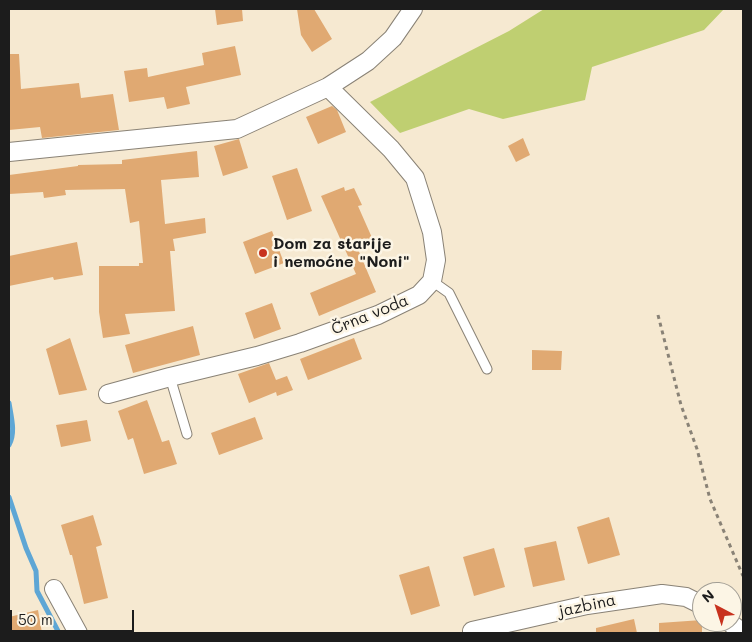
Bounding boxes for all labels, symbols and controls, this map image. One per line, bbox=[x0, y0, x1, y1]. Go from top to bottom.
place label: Dom za starije i nemoćne "Noni" bbox=[273, 234, 410, 272]
marker: Dom za starije i nemoćne "Noni" bbox=[257, 247, 269, 259]
street label: Črna voda bbox=[329, 291, 411, 339]
north arrow bbox=[692, 582, 742, 632]
text: N bbox=[697, 585, 718, 607]
street label: jazbina bbox=[557, 591, 617, 621]
scale bar bbox=[12, 600, 136, 632]
text: 50 m bbox=[18, 609, 53, 629]

